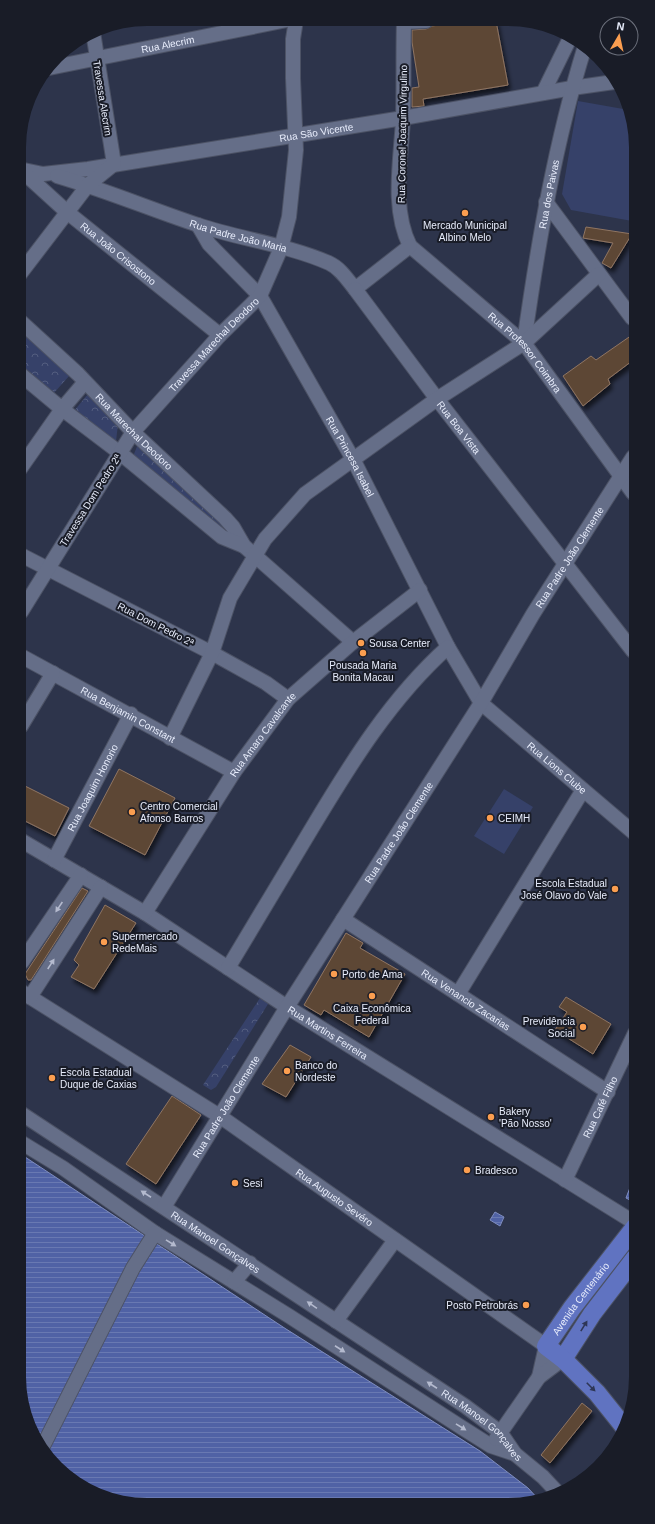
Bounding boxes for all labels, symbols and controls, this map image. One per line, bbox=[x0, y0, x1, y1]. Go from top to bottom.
north arrow bbox=[599, 16, 639, 56]
text: N bbox=[616, 20, 625, 33]
street label: Rua Alecrim bbox=[140, 34, 195, 55]
street label: Travessa Alecrim bbox=[91, 60, 114, 137]
street label: Rua Coronel Joaquim Virgulino bbox=[396, 64, 409, 203]
street label: Rua São Vicente bbox=[278, 121, 355, 144]
street label: Rua dos Paivas bbox=[537, 159, 561, 230]
marker: Mercado Municipal Albino Melo bbox=[460, 208, 470, 218]
street label: Rua Padre João Maria bbox=[188, 218, 289, 254]
street label: Rua João Crisostono bbox=[78, 220, 158, 288]
place label: Mercado Municipal Albino Melo bbox=[423, 220, 507, 243]
street label: Travessa Marechal Deodoro bbox=[167, 295, 261, 394]
street label: Rua Professor Coimbra bbox=[486, 310, 563, 395]
street label: Rua Marechal Deodoro bbox=[93, 391, 175, 472]
street label: Rua Boa Vista bbox=[435, 399, 483, 456]
street label: Rua Princesa Isabel bbox=[324, 415, 376, 499]
street label: Travessa Dom Pedro 2ª bbox=[58, 452, 123, 548]
street label: Rua Padre João Clemente bbox=[533, 504, 606, 610]
street label: Rua Dom Pedro 2ª bbox=[116, 601, 196, 648]
marker: Sousa Center bbox=[356, 638, 366, 648]
place label: Sousa Center bbox=[369, 638, 431, 649]
marker: Pousada Maria Bonita Macau bbox=[358, 648, 368, 658]
place label: Pousada Maria Bonita Macau bbox=[329, 660, 397, 683]
street label: Rua Benjamin Constant bbox=[79, 685, 177, 745]
street label: Rua Amaro Cavalcante bbox=[228, 690, 298, 779]
street label: Rua Lions Clube bbox=[525, 740, 589, 797]
street label: Rua Joaquim Honorio bbox=[65, 742, 120, 833]
street label: Rua Padre João Clemente bbox=[363, 780, 435, 885]
place label: Centro Comercial Afonso Barros bbox=[140, 801, 218, 824]
marker: Centro Comercial Afonso Barros bbox=[127, 807, 137, 817]
marker: CEIMH bbox=[485, 813, 495, 823]
place label: CEIMH bbox=[498, 813, 530, 824]
place label: Escola Estadual José Olavo do Vale bbox=[521, 878, 607, 901]
marker: Escola Estadual José Olavo do Vale bbox=[610, 884, 620, 894]
one-way arrow bbox=[55, 902, 63, 912]
place label: Supermercado RedeMais bbox=[112, 931, 178, 954]
marker: Supermercado RedeMais bbox=[99, 937, 109, 947]
one-way arrow bbox=[47, 959, 55, 969]
street label: Rua Venancio Zacarias bbox=[419, 967, 512, 1033]
marker: Porto de Ama bbox=[329, 969, 339, 979]
place label: Porto de Ama bbox=[342, 969, 403, 980]
marker: Caixa Econômica Federal bbox=[367, 991, 377, 1001]
place label: Caixa Econômica Federal bbox=[333, 1003, 411, 1026]
street label: Rua Martins Ferreira bbox=[286, 1004, 370, 1062]
place label: Previdência Social bbox=[523, 1016, 575, 1039]
marker: Previdência Social bbox=[578, 1022, 588, 1032]
street label: Rua Padre João Clemente bbox=[191, 1053, 262, 1160]
place label: Banco do Nordeste bbox=[295, 1060, 338, 1083]
marker: Banco do Nordeste bbox=[282, 1066, 292, 1076]
place label: Escola Estadual Duque de Caxias bbox=[60, 1067, 137, 1090]
marker: Escola Estadual Duque de Caxias bbox=[47, 1073, 57, 1083]
street label: Rua Café Filho bbox=[581, 1074, 620, 1140]
place label: Bakery 'Pão Nosso' bbox=[499, 1106, 552, 1129]
marker: Bakery 'Pão Nosso' bbox=[486, 1112, 496, 1122]
marker: Bradesco bbox=[462, 1165, 472, 1175]
place label: Bradesco bbox=[475, 1165, 518, 1176]
street label: Rua Augusto Sevéro bbox=[294, 1167, 375, 1229]
marker: Sesi bbox=[230, 1178, 240, 1188]
place label: Sesi bbox=[243, 1178, 262, 1189]
one-way arrow bbox=[141, 1190, 151, 1198]
street label: Rua Manoel Gonçalves bbox=[169, 1209, 262, 1275]
one-way arrow bbox=[165, 1239, 177, 1246]
street label: Avenida Centenário bbox=[550, 1260, 612, 1337]
place label: Posto Petrobrás bbox=[446, 1300, 518, 1311]
marker: Posto Petrobrás bbox=[521, 1300, 531, 1310]
one-way arrow bbox=[307, 1301, 318, 1309]
one-way arrow bbox=[580, 1321, 588, 1331]
one-way arrow bbox=[335, 1345, 345, 1353]
one-way arrow bbox=[427, 1381, 437, 1389]
one-way arrow bbox=[586, 1382, 596, 1392]
street label: Rua Manoel Gonçalves bbox=[440, 1387, 524, 1463]
one-way arrow bbox=[456, 1423, 466, 1431]

